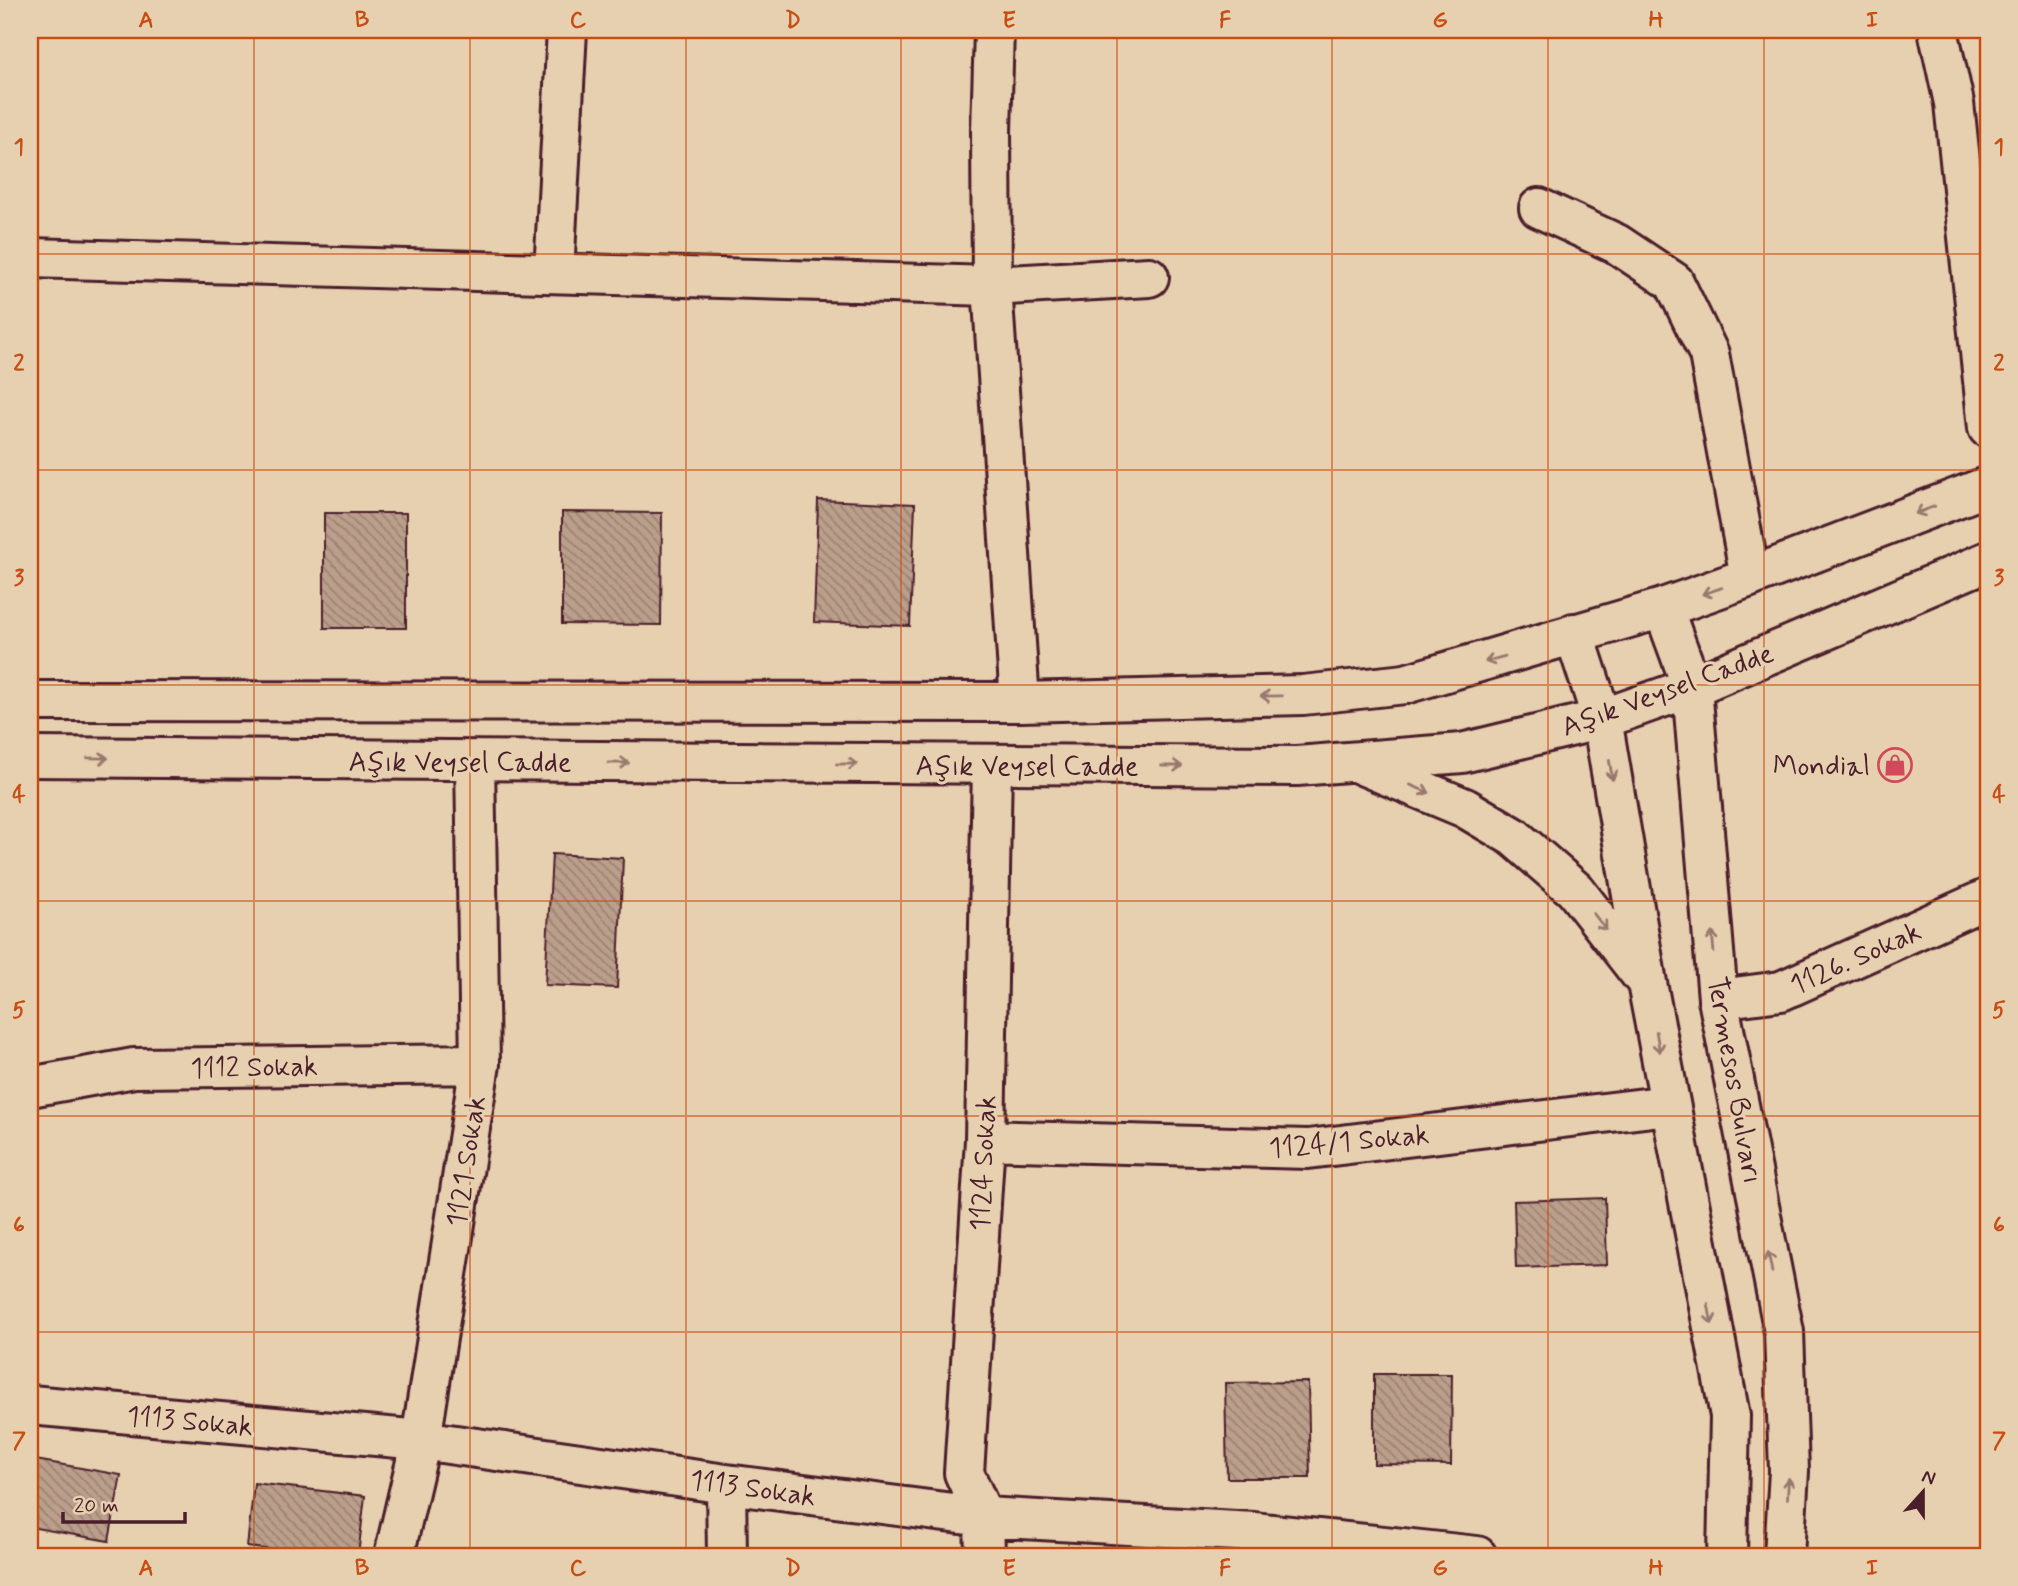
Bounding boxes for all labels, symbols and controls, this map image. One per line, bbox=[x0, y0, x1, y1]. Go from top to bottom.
text: A bbox=[138, 6, 154, 36]
text: B bbox=[355, 6, 370, 36]
text: C bbox=[570, 6, 587, 36]
text: D bbox=[785, 6, 801, 36]
text: E bbox=[1002, 6, 1016, 36]
text: F bbox=[1219, 6, 1231, 36]
text: G bbox=[1432, 6, 1448, 36]
text: H bbox=[1648, 6, 1664, 36]
text: I bbox=[1866, 6, 1878, 36]
text: 1 bbox=[14, 133, 24, 163]
text: 1 bbox=[1994, 133, 2004, 163]
text: 2 bbox=[13, 349, 25, 379]
text: 2 bbox=[1993, 349, 2005, 379]
one-way arrow bbox=[1914, 505, 1936, 518]
text: 3 bbox=[14, 564, 25, 594]
text: 3 bbox=[1994, 564, 2005, 594]
one-way arrow bbox=[1701, 585, 1723, 598]
street label: Aşık Veysel Cadde bbox=[1557, 636, 1779, 747]
one-way arrow bbox=[1484, 654, 1506, 667]
one-way arrow bbox=[1260, 690, 1283, 703]
street label: Aşık Veysel Cadde bbox=[348, 745, 572, 782]
shop icon: Mondial bbox=[1876, 746, 1914, 784]
street label: Aşık Veysel Cadde bbox=[915, 749, 1139, 786]
place label: Mondial bbox=[1773, 749, 1870, 786]
one-way arrow bbox=[86, 751, 109, 765]
one-way arrow bbox=[608, 756, 631, 770]
one-way arrow bbox=[835, 757, 858, 771]
one-way arrow bbox=[1605, 758, 1618, 780]
one-way arrow bbox=[1161, 759, 1184, 773]
text: 4 bbox=[12, 780, 26, 810]
text: 4 bbox=[1992, 780, 2006, 810]
one-way arrow bbox=[1409, 783, 1430, 796]
one-way arrow bbox=[1593, 912, 1607, 931]
street label: 1126. Sokak bbox=[1785, 914, 1927, 1005]
one-way arrow bbox=[1706, 931, 1719, 954]
street label: Termesos Bulvarı bbox=[1697, 974, 1770, 1187]
text: 5 bbox=[12, 996, 26, 1026]
text: 5 bbox=[1992, 996, 2006, 1026]
one-way arrow bbox=[1652, 1030, 1665, 1053]
street label: 1112 Sokak bbox=[190, 1049, 318, 1088]
street label: 1121 Sokak bbox=[439, 1093, 496, 1230]
street label: 1124 Sokak bbox=[962, 1094, 1007, 1232]
street label: 1124/1 Sokak bbox=[1268, 1117, 1431, 1168]
text: 6 bbox=[13, 1211, 25, 1241]
text: 6 bbox=[1993, 1211, 2005, 1241]
one-way arrow bbox=[1763, 1251, 1777, 1274]
one-way arrow bbox=[1704, 1302, 1717, 1325]
street label: 1113 Sokak bbox=[125, 1399, 255, 1446]
text: 7 bbox=[12, 1427, 26, 1457]
text: 7 bbox=[1992, 1427, 2006, 1457]
north arrow bbox=[1888, 1456, 1958, 1526]
street label: 1113 Sokak bbox=[687, 1462, 818, 1517]
text: N bbox=[1918, 1464, 1939, 1491]
one-way arrow bbox=[1781, 1477, 1794, 1500]
scale bar bbox=[63, 1481, 186, 1525]
text: 20 m bbox=[74, 1492, 119, 1520]
text: A bbox=[138, 1554, 154, 1584]
text: B bbox=[355, 1554, 370, 1584]
text: C bbox=[570, 1554, 587, 1584]
text: D bbox=[785, 1554, 801, 1584]
text: E bbox=[1002, 1554, 1016, 1584]
text: F bbox=[1219, 1554, 1231, 1584]
text: G bbox=[1432, 1554, 1448, 1584]
text: H bbox=[1648, 1554, 1664, 1584]
text: I bbox=[1866, 1554, 1878, 1584]

